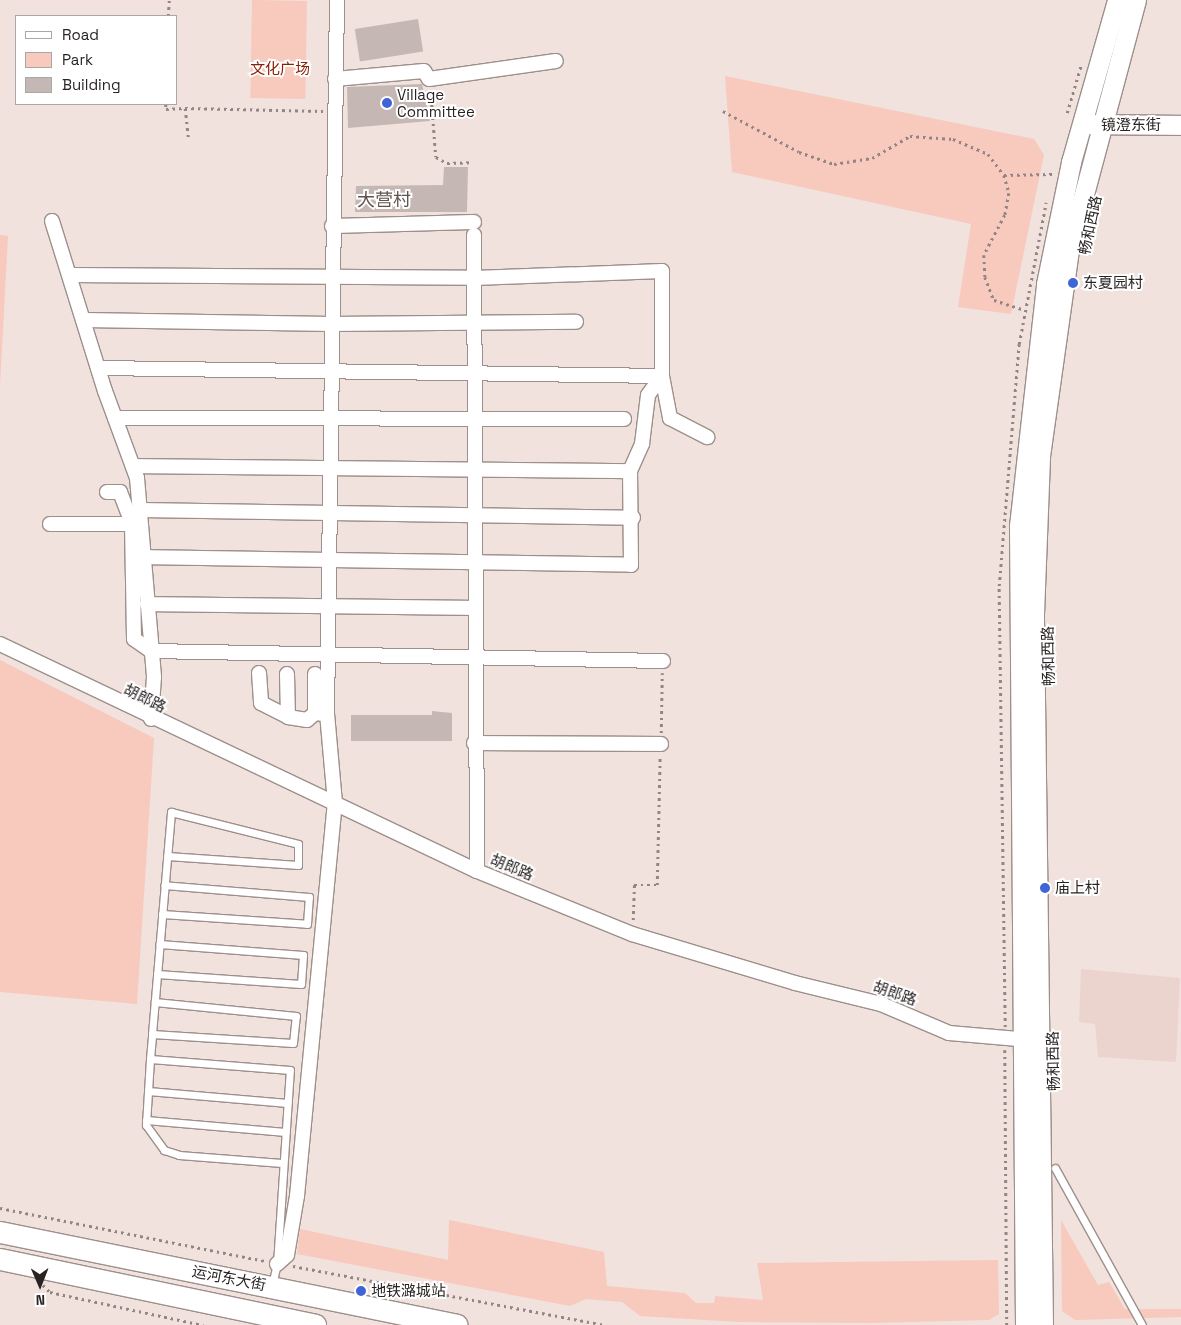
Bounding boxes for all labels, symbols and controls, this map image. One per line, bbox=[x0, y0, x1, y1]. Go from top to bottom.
legend bbox=[15, 15, 178, 105]
text: Road bbox=[62, 25, 99, 44]
text: Park bbox=[62, 50, 93, 69]
park label: 文化广场 bbox=[250, 60, 310, 78]
text: Building bbox=[62, 75, 121, 94]
place label: Village Committee bbox=[397, 85, 475, 120]
marker: Village Committee bbox=[381, 97, 393, 109]
street label: 镜澄东街 bbox=[1101, 116, 1161, 134]
district label: 大营村 bbox=[357, 189, 411, 211]
street label: 畅和西路 bbox=[1075, 194, 1105, 256]
place label: 东夏园村 bbox=[1083, 274, 1143, 292]
marker: 东夏园村 bbox=[1067, 277, 1079, 289]
street label: 畅和西路 bbox=[1038, 626, 1058, 686]
street label: 胡郎路 bbox=[121, 680, 169, 716]
street label: 胡郎路 bbox=[488, 850, 536, 884]
place label: 庙上村 bbox=[1055, 879, 1100, 897]
marker: 庙上村 bbox=[1039, 882, 1051, 894]
street label: 胡郎路 bbox=[871, 977, 919, 1009]
street label: 畅和西路 bbox=[1043, 1031, 1063, 1091]
north arrow bbox=[15, 1260, 65, 1310]
street label: 运河东大街 bbox=[190, 1262, 268, 1294]
place label: 地铁潞城站 bbox=[371, 1282, 446, 1300]
marker: 地铁潞城站 bbox=[355, 1285, 367, 1297]
text: N bbox=[35, 1291, 45, 1309]

